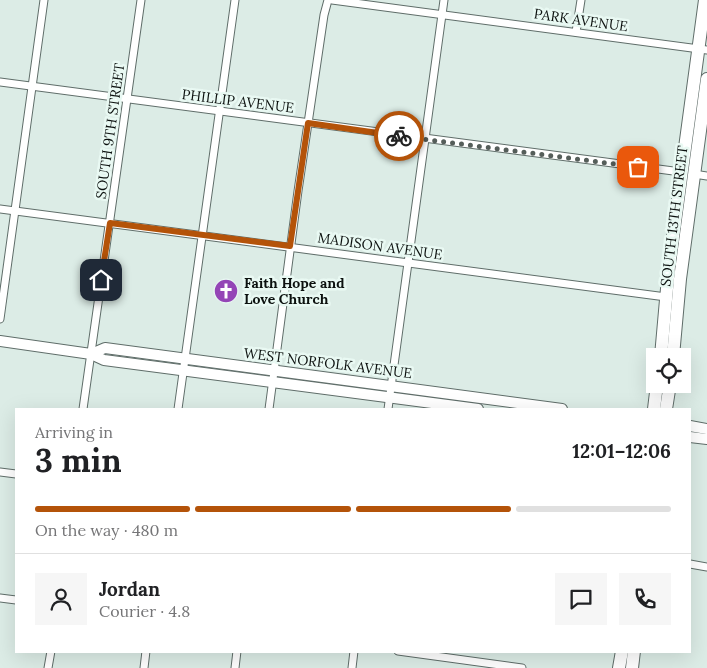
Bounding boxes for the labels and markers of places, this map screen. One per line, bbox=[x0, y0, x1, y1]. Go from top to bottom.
pin bbox=[617, 146, 659, 188]
pin bbox=[80, 259, 122, 301]
place label: Faith Hope and Love Church bbox=[244, 274, 345, 308]
church icon: Faith Hope and Love Church bbox=[213, 278, 239, 304]

